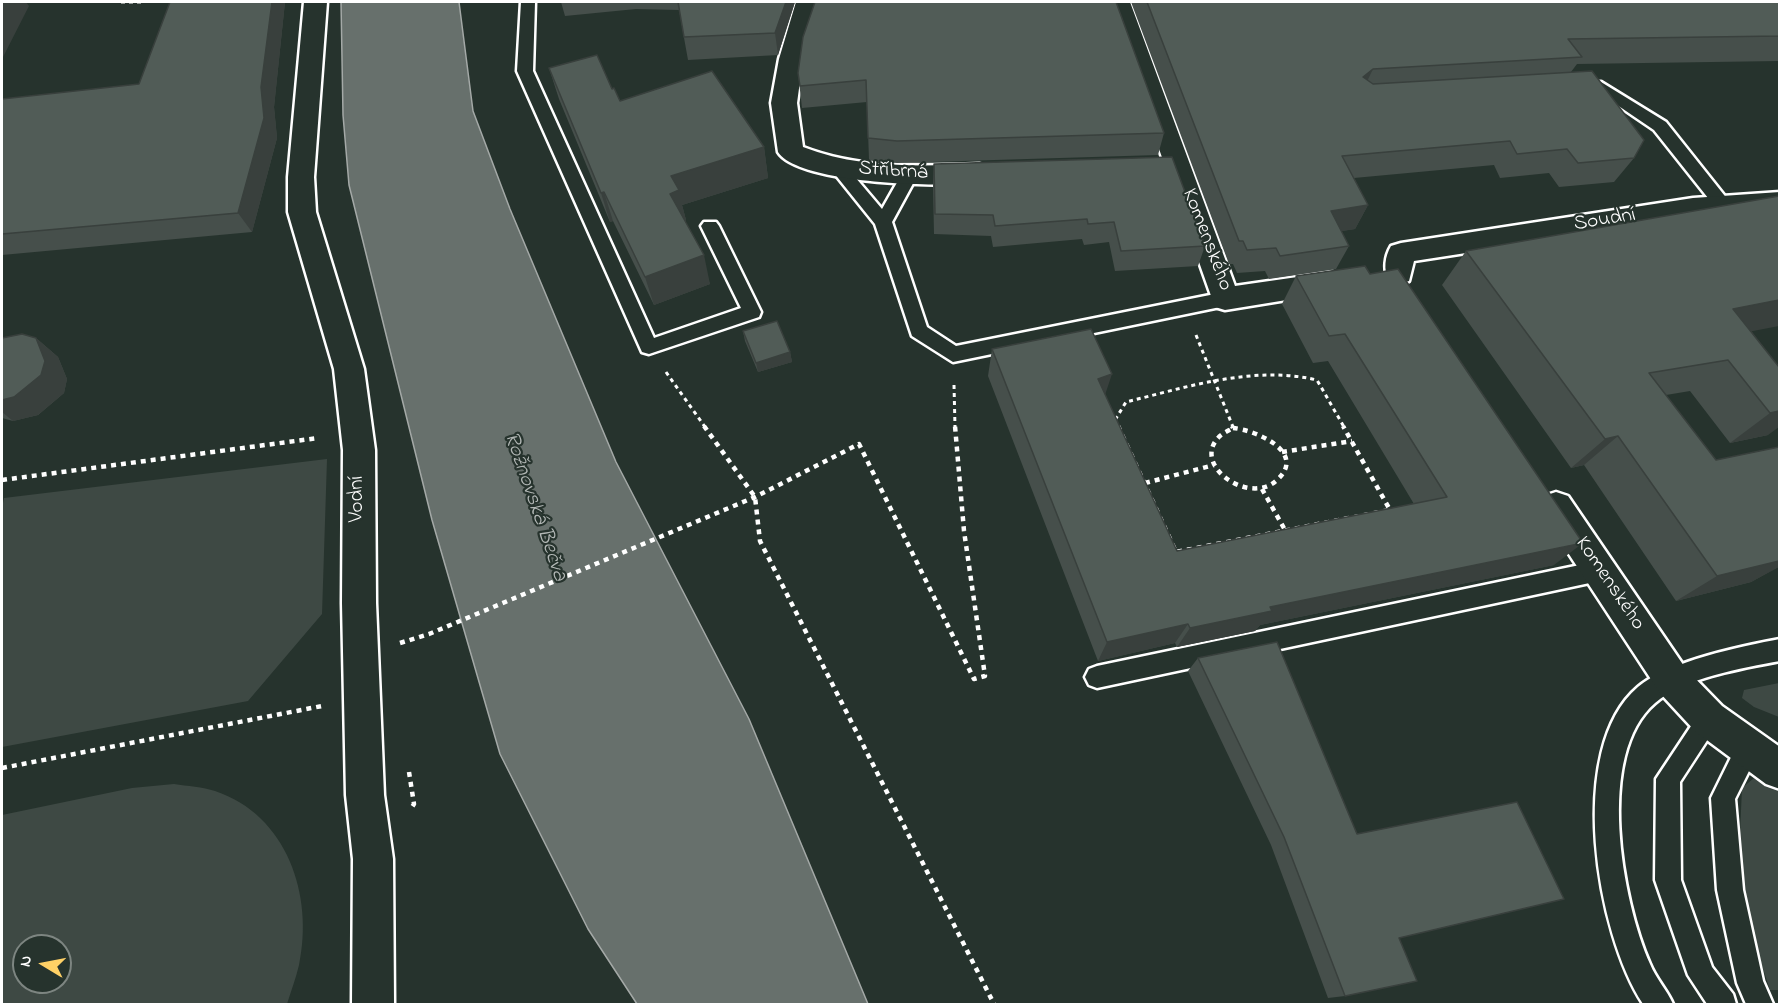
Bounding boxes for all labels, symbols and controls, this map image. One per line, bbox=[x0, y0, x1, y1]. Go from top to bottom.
street label: Stříbrná bbox=[858, 157, 928, 187]
street label: Komenského bbox=[1175, 185, 1237, 295]
street label: Soudní bbox=[1572, 204, 1638, 238]
water label: Rožnovská Bečva bbox=[496, 429, 572, 585]
street label: Vodní bbox=[346, 476, 372, 522]
street label: Komenského bbox=[1569, 532, 1649, 636]
north arrow bbox=[12, 934, 72, 994]
text: N bbox=[13, 954, 39, 969]

